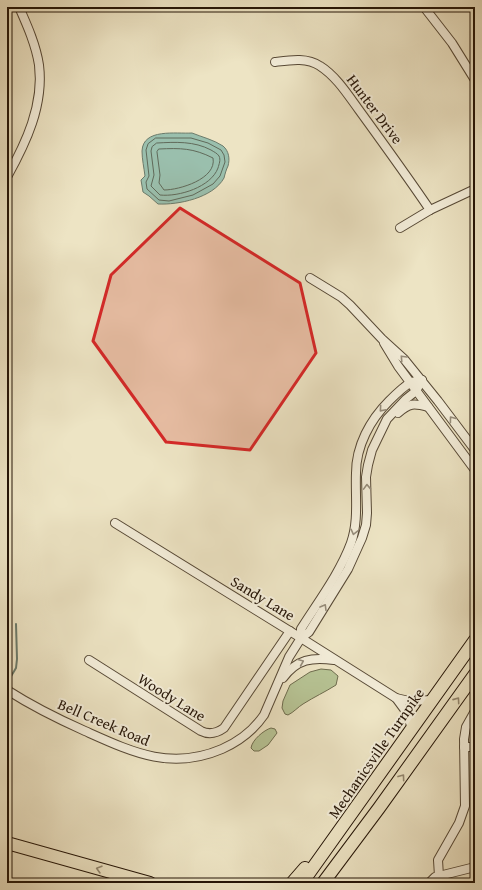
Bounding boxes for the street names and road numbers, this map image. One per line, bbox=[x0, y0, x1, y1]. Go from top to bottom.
street label: Hunter Drive bbox=[342, 70, 408, 148]
street label: Sandy Lane bbox=[227, 571, 299, 625]
street label: Woody Lane bbox=[134, 668, 210, 726]
street label: Mechanicsville Turnpike bbox=[323, 684, 429, 822]
street label: Bell Creek Road bbox=[55, 693, 153, 751]

